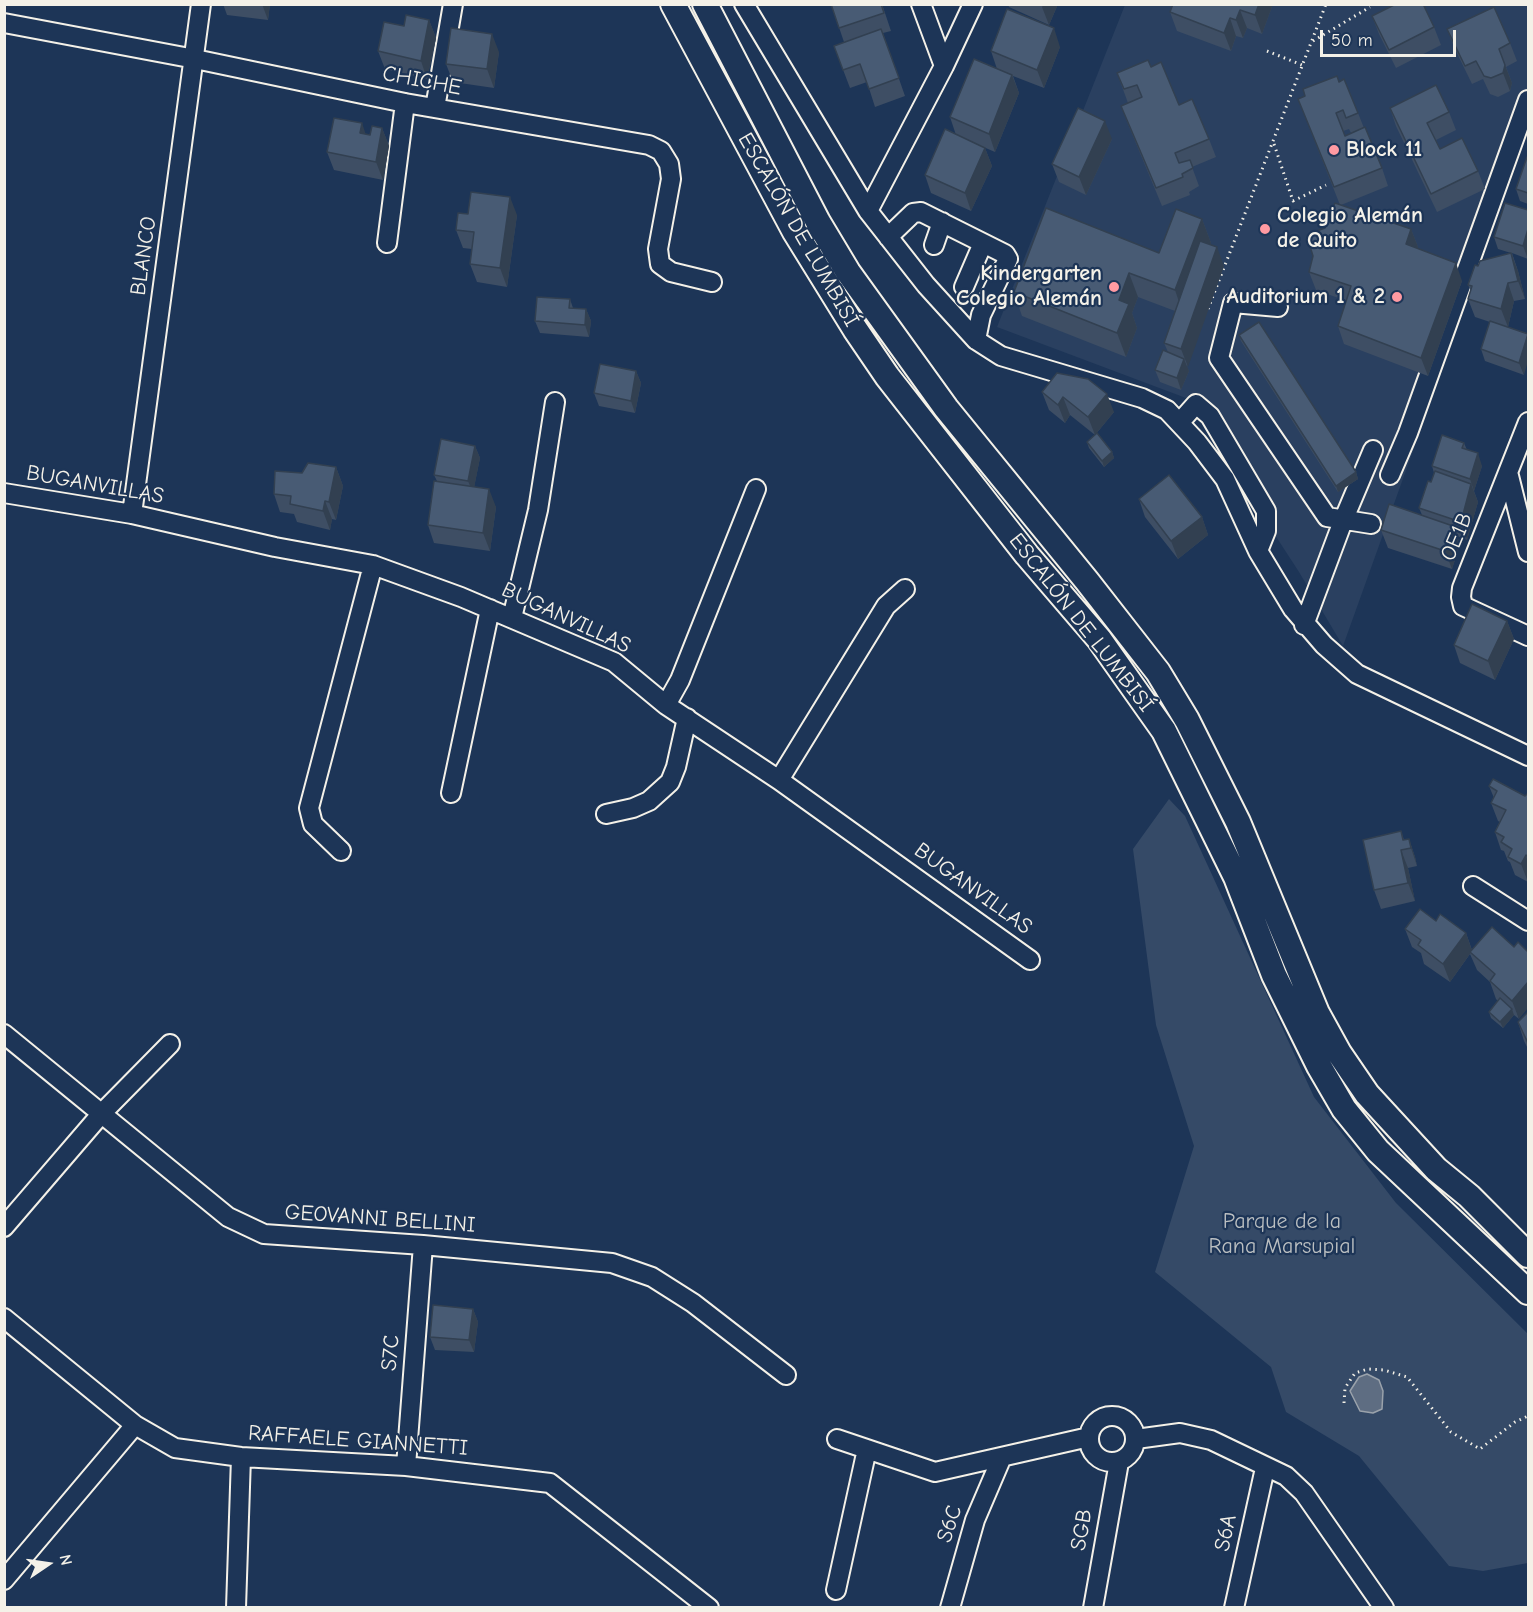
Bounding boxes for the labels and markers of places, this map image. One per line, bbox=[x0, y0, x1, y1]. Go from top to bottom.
place label: Block 11 bbox=[1346, 137, 1422, 163]
marker: Block 11 bbox=[1327, 143, 1341, 157]
place label: Colegio Alemán de Quito bbox=[1277, 203, 1423, 254]
marker: Colegio Alemán de Quito bbox=[1258, 222, 1272, 236]
place label: Kindergarten Colegio Alemán bbox=[956, 261, 1102, 312]
marker: Kindergarten Colegio Alemán bbox=[1107, 280, 1121, 294]
place label: Auditorium 1 & 2 bbox=[1227, 284, 1385, 310]
marker: Auditorium 1 & 2 bbox=[1390, 290, 1404, 304]

